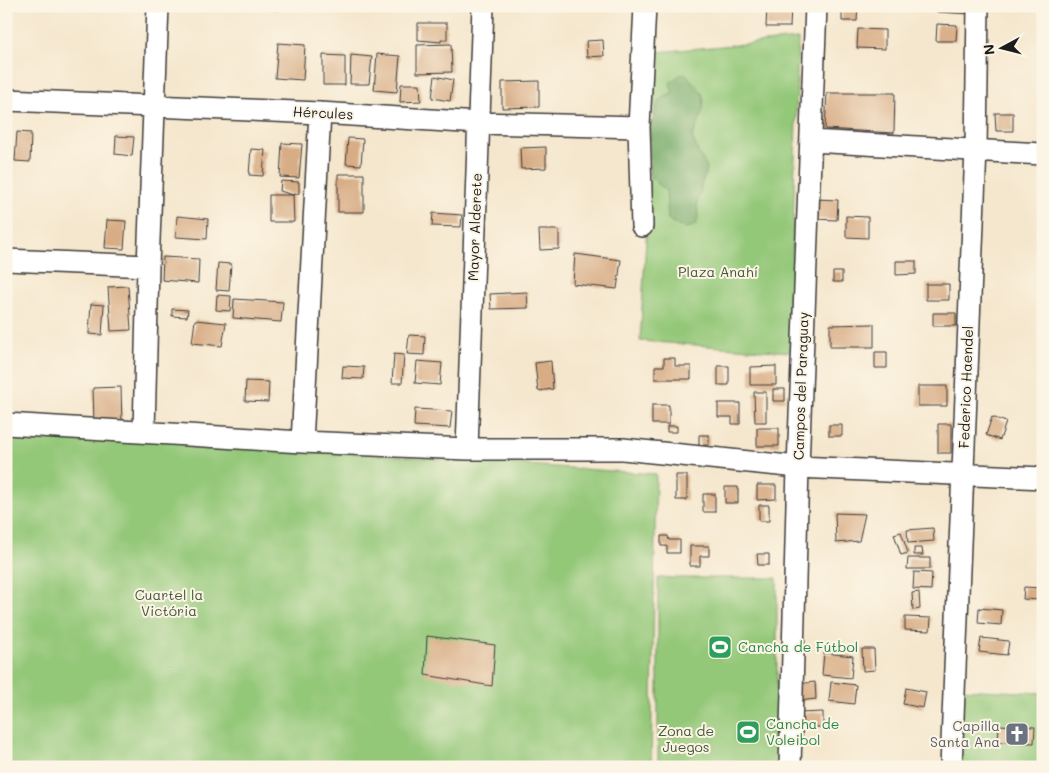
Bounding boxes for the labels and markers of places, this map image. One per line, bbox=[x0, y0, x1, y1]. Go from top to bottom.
sports icon: Cancha de Fútbol bbox=[707, 634, 733, 660]
place label: Cancha de Fútbol bbox=[738, 637, 858, 656]
place label: Cancha de Voleibol bbox=[766, 714, 839, 749]
place label: Capilla Santa Ana bbox=[930, 716, 1000, 751]
sports icon: Cancha de Voleibol bbox=[735, 719, 761, 745]
church icon: Capilla Santa Ana bbox=[1004, 721, 1030, 747]

